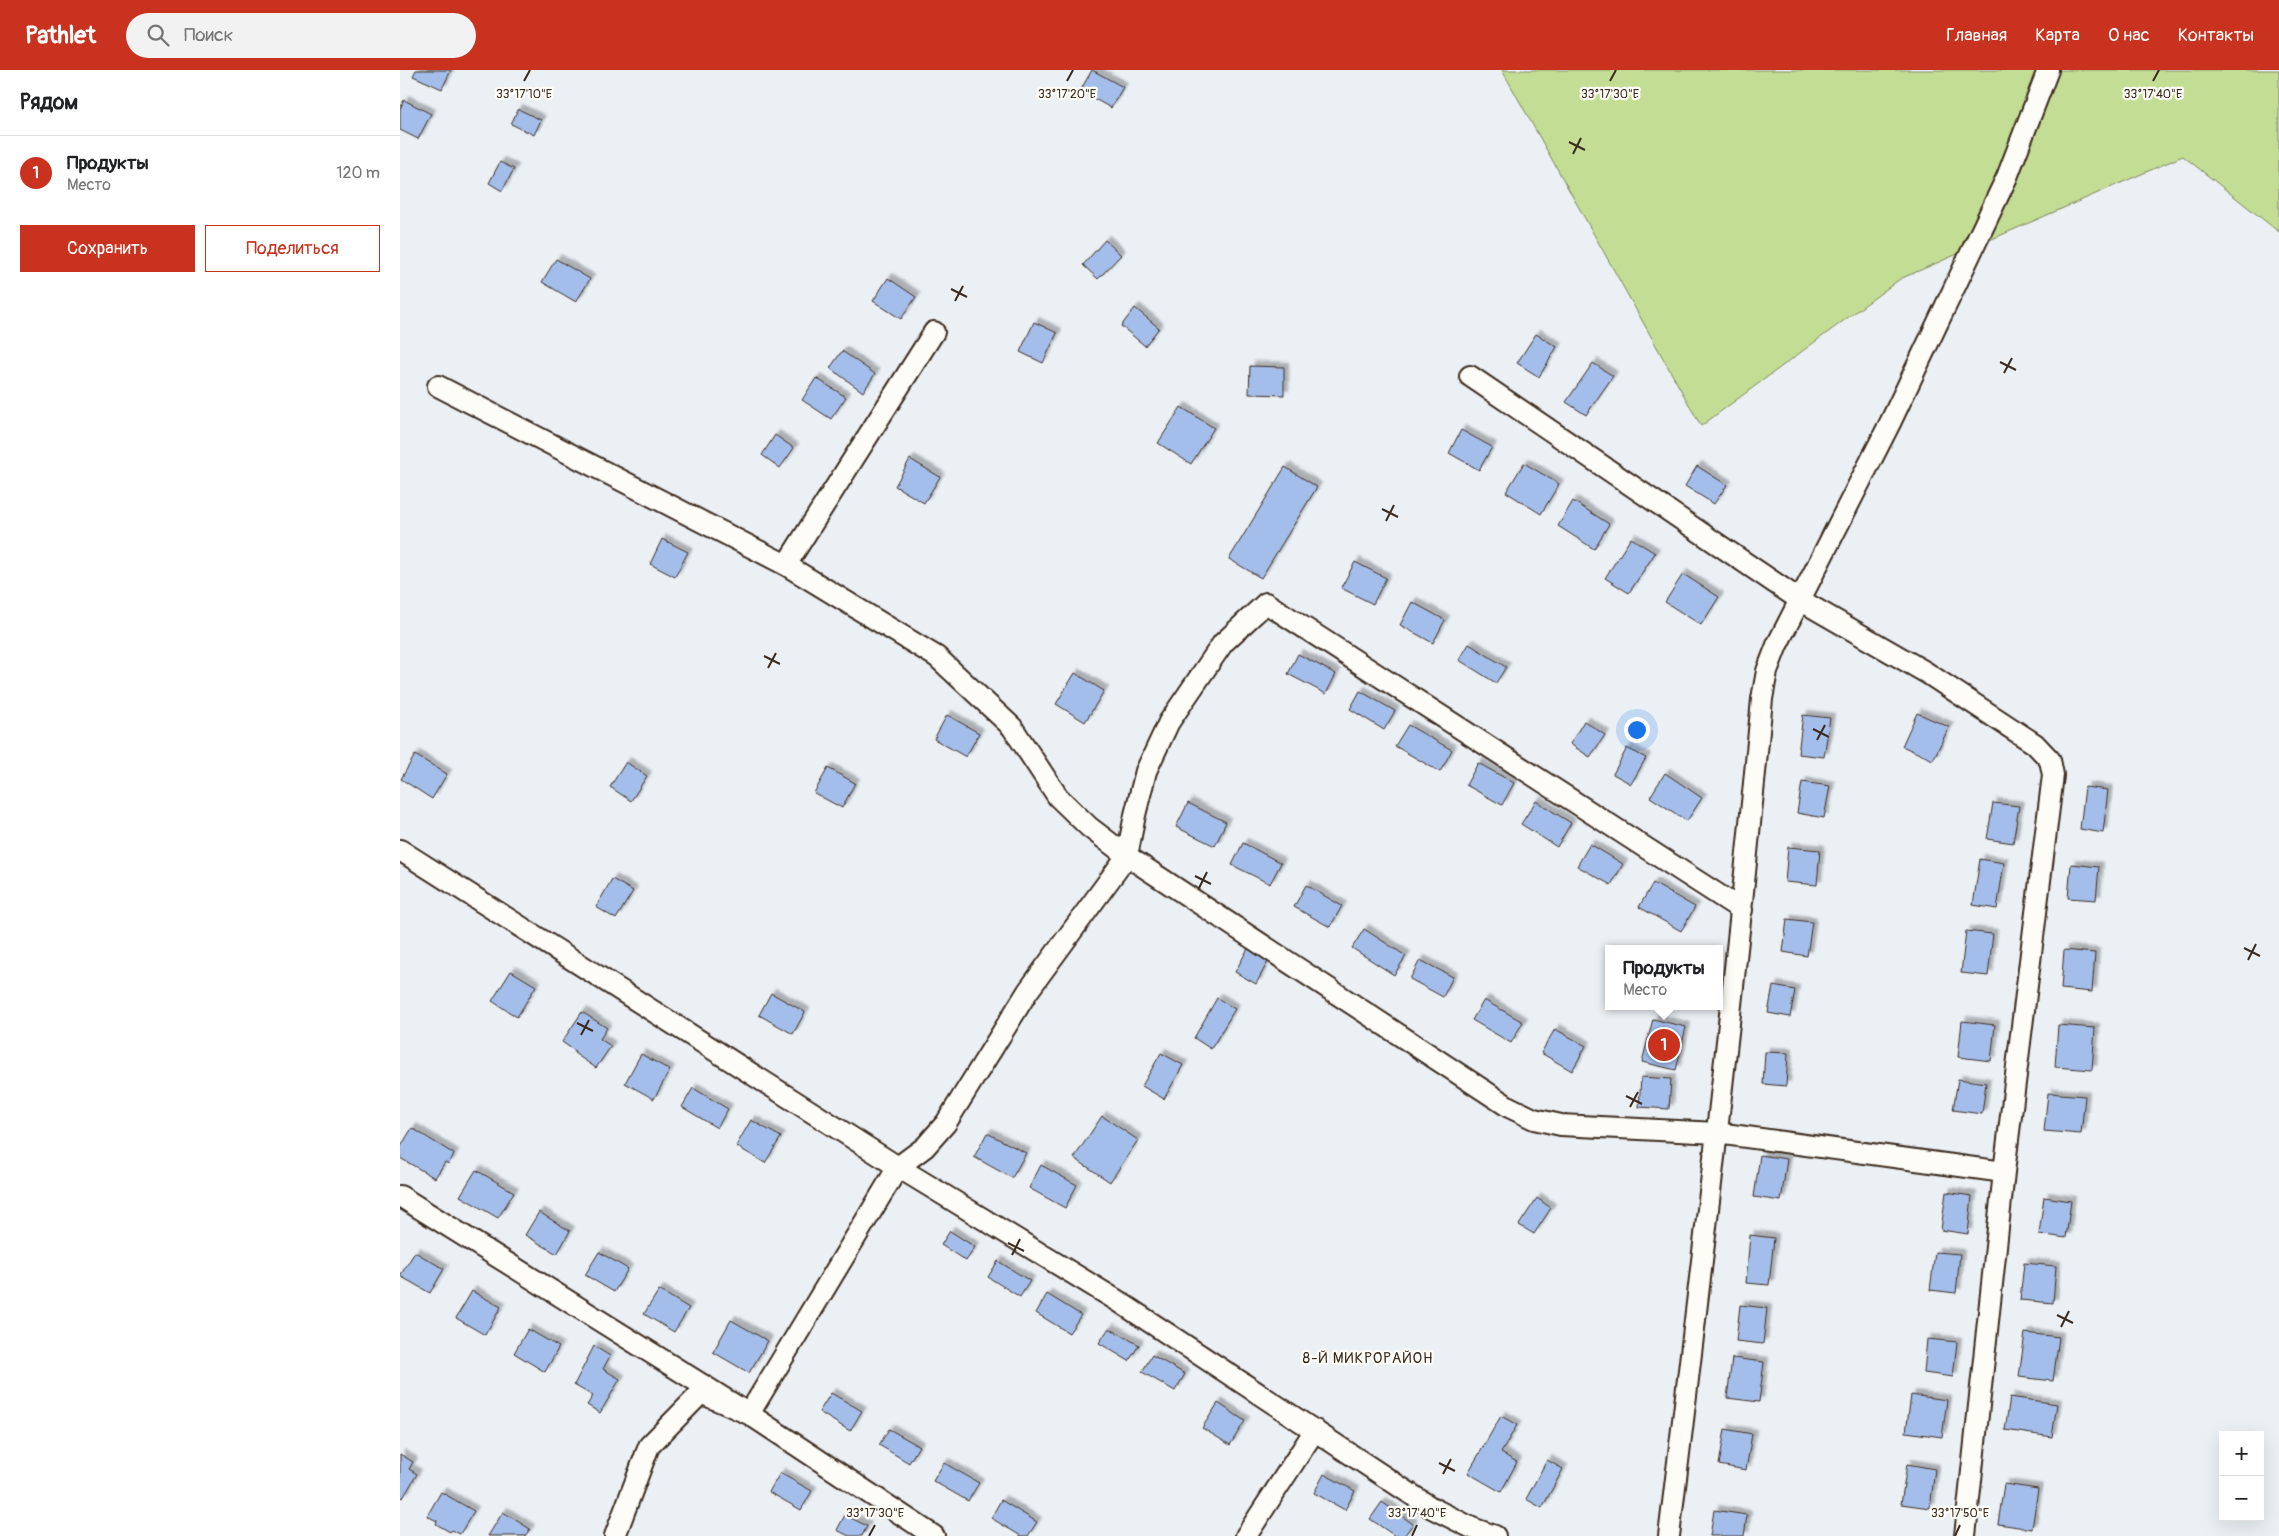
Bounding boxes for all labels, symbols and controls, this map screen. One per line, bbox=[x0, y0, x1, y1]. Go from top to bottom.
search box bbox=[126, 13, 476, 58]
text: Pathlet bbox=[25, 21, 96, 50]
icon: search bbox=[144, 21, 172, 49]
text: Поиск bbox=[184, 23, 233, 47]
text: Главная bbox=[1946, 24, 2007, 47]
text: Карта bbox=[2035, 24, 2080, 47]
text: О нас bbox=[2108, 24, 2150, 47]
text: Контакты bbox=[2178, 24, 2254, 47]
text: 33°17'10"E bbox=[496, 87, 552, 102]
text: 33°17'20"E bbox=[1038, 87, 1096, 102]
text: 33°17'30"E bbox=[1581, 87, 1639, 102]
text: 33°17'40"E bbox=[2124, 87, 2182, 102]
text: Рядом bbox=[20, 89, 78, 116]
text: Продукты bbox=[67, 151, 149, 175]
text: 1 bbox=[33, 163, 39, 183]
text: 120 m bbox=[336, 163, 380, 183]
text: Место bbox=[67, 175, 111, 195]
button: Сохранить bbox=[20, 225, 195, 272]
button: Поделиться bbox=[205, 225, 380, 272]
your location bbox=[1624, 717, 1650, 743]
popup bbox=[1605, 945, 1723, 1010]
text: Продукты bbox=[1623, 956, 1705, 980]
text: Место bbox=[1623, 980, 1667, 1000]
pin: 1 bbox=[1648, 1026, 1680, 1064]
district label: 8-Й МИКРОРАЙОН bbox=[1303, 1349, 1433, 1368]
map controls bbox=[2219, 1431, 2264, 1521]
button: + bbox=[2219, 1431, 2264, 1476]
button: − bbox=[2219, 1476, 2264, 1521]
text: 33°17'30"E bbox=[846, 1506, 904, 1521]
text: 33°17'40"E bbox=[1388, 1506, 1446, 1521]
text: 33°17'50"E bbox=[1931, 1506, 1989, 1521]

